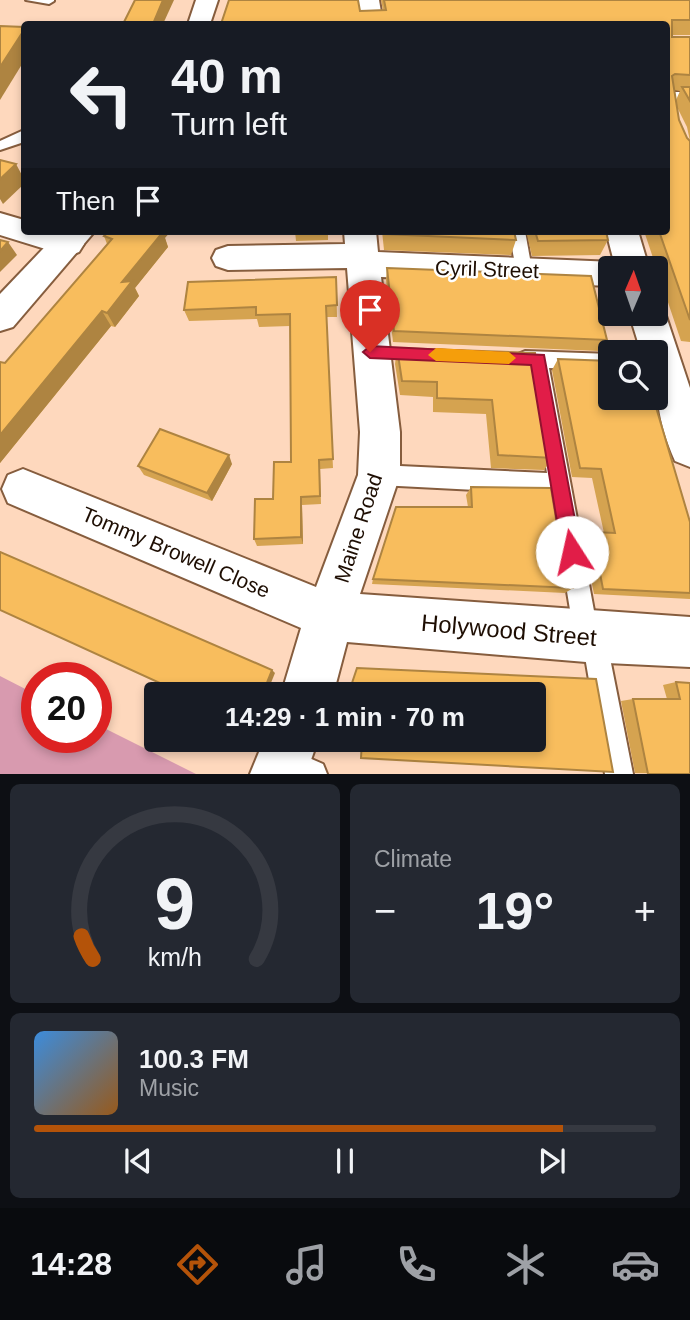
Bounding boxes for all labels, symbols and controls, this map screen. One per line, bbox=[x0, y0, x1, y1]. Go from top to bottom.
icon: left bbox=[56, 49, 147, 140]
text: 40 m bbox=[171, 49, 283, 103]
text: Turn left bbox=[171, 106, 287, 142]
icon: arrive bbox=[129, 182, 167, 220]
text: Then bbox=[56, 186, 115, 216]
street label: Cyril Street bbox=[435, 256, 539, 282]
north arrow bbox=[598, 256, 668, 326]
map controls bbox=[598, 256, 668, 410]
pin bbox=[340, 280, 400, 352]
icon: arrive bbox=[351, 291, 389, 329]
button: search bbox=[598, 340, 668, 410]
street label: Maine Road bbox=[330, 471, 386, 585]
street label: Tommy Browell Close bbox=[79, 502, 273, 602]
position arrow bbox=[535, 515, 609, 589]
street label: Holywood Street bbox=[420, 609, 598, 651]
speed limit sign: 20 bbox=[21, 662, 112, 753]
text: 14:29 · 1 min · 70 m bbox=[225, 702, 465, 732]
text: Climate bbox=[374, 846, 452, 872]
text: 9 bbox=[155, 864, 195, 945]
text: 19° bbox=[476, 882, 554, 940]
text: − bbox=[374, 890, 396, 932]
text: + bbox=[634, 890, 656, 932]
text: km/h bbox=[148, 943, 202, 971]
text: 100.3 FM bbox=[139, 1044, 249, 1074]
text: Music bbox=[139, 1075, 199, 1101]
icon: previous bbox=[119, 1142, 157, 1180]
icon: pause bbox=[326, 1142, 364, 1180]
icon: next bbox=[533, 1142, 571, 1180]
icon: directions bbox=[173, 1240, 222, 1289]
icon: music bbox=[282, 1240, 331, 1289]
icon: phone bbox=[392, 1240, 441, 1289]
icon: climate bbox=[501, 1240, 550, 1289]
icon: car bbox=[611, 1240, 660, 1289]
text: 14:28 bbox=[30, 1246, 112, 1282]

